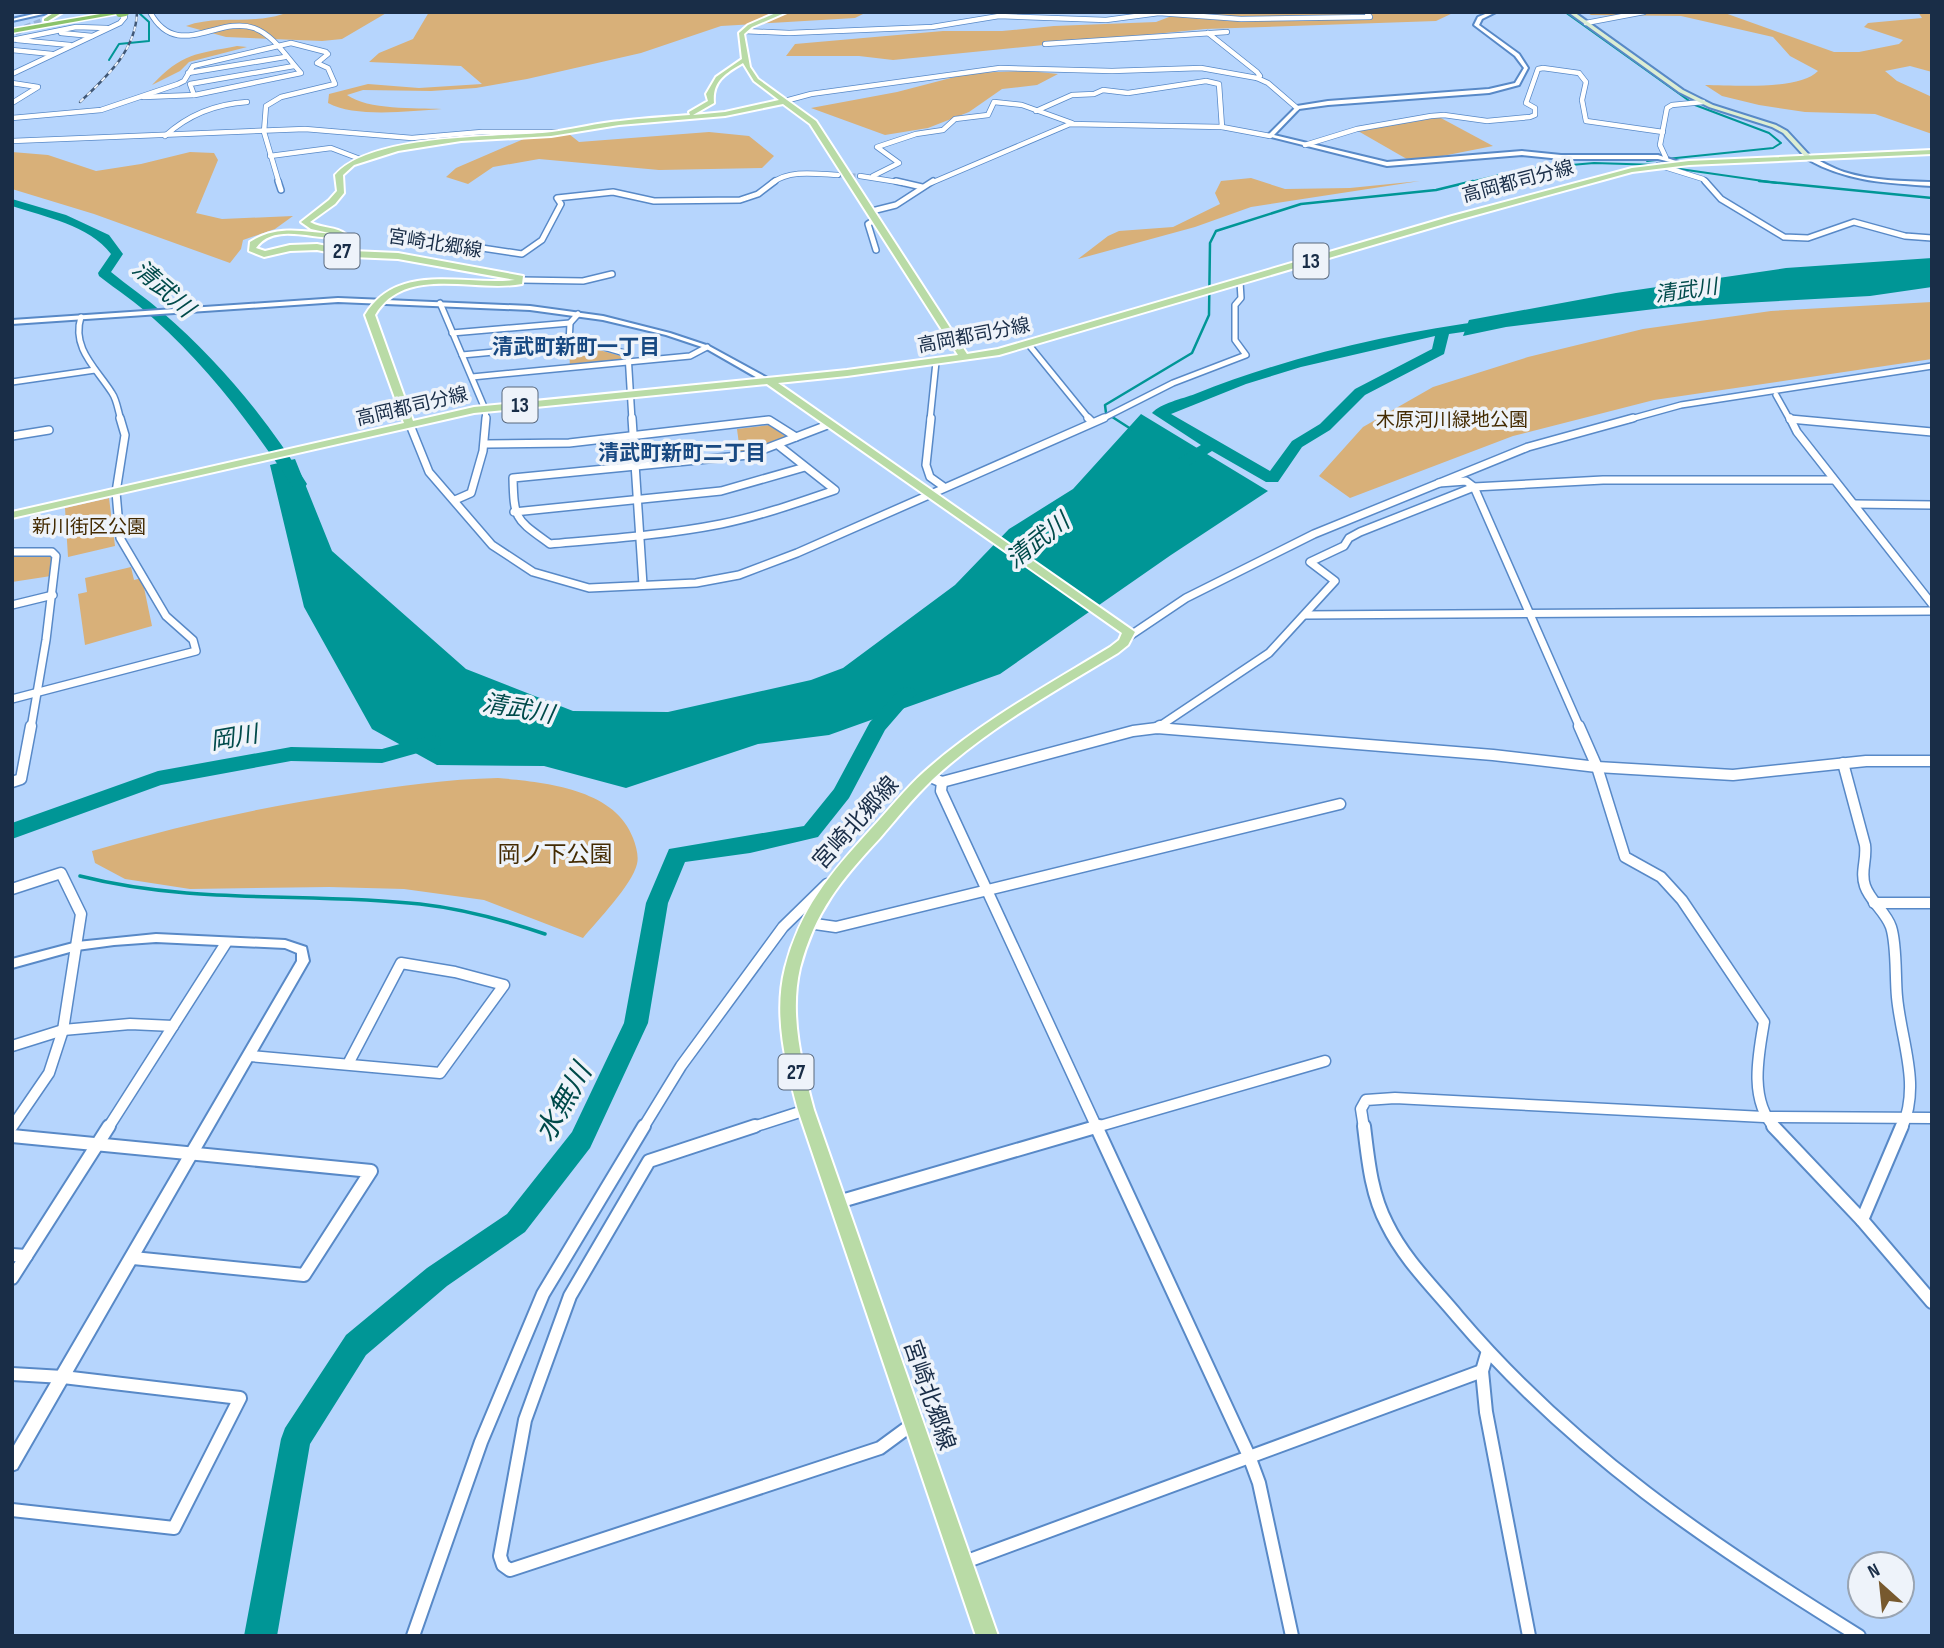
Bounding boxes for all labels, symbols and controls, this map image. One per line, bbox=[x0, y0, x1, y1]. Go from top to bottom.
street label: 高岡都司分線 bbox=[1460, 156, 1576, 208]
street label: 宮崎北郷線 bbox=[386, 225, 484, 263]
road number: 27 bbox=[324, 233, 360, 268]
road number: 13 bbox=[1294, 244, 1328, 278]
water label: 清武川 bbox=[126, 254, 202, 326]
water label: 清武川 bbox=[1653, 274, 1721, 308]
street label: 高岡都司分線 bbox=[916, 314, 1032, 358]
district label: 清武町新町一丁目 bbox=[492, 335, 660, 360]
street label: 高岡都司分線 bbox=[354, 383, 470, 431]
road number: 13 bbox=[503, 388, 538, 422]
park label: 木原河川緑地公園 bbox=[1376, 409, 1528, 432]
district label: 清武町新町二丁目 bbox=[598, 441, 766, 466]
water label: 清武川 bbox=[1001, 506, 1078, 575]
park label: 新川街区公園 bbox=[32, 516, 146, 539]
water label: 清武川 bbox=[480, 688, 559, 730]
water label: 岡川 bbox=[208, 719, 263, 756]
street label: 宮崎北郷線 bbox=[807, 771, 905, 875]
park label: 岡ノ下公園 bbox=[498, 841, 613, 869]
road number: 27 bbox=[778, 1054, 814, 1090]
water label: 水無川 bbox=[529, 1056, 600, 1148]
street label: 宮崎北郷線 bbox=[897, 1336, 961, 1454]
north arrow bbox=[1846, 1550, 1916, 1620]
text: N bbox=[1864, 1559, 1884, 1584]

